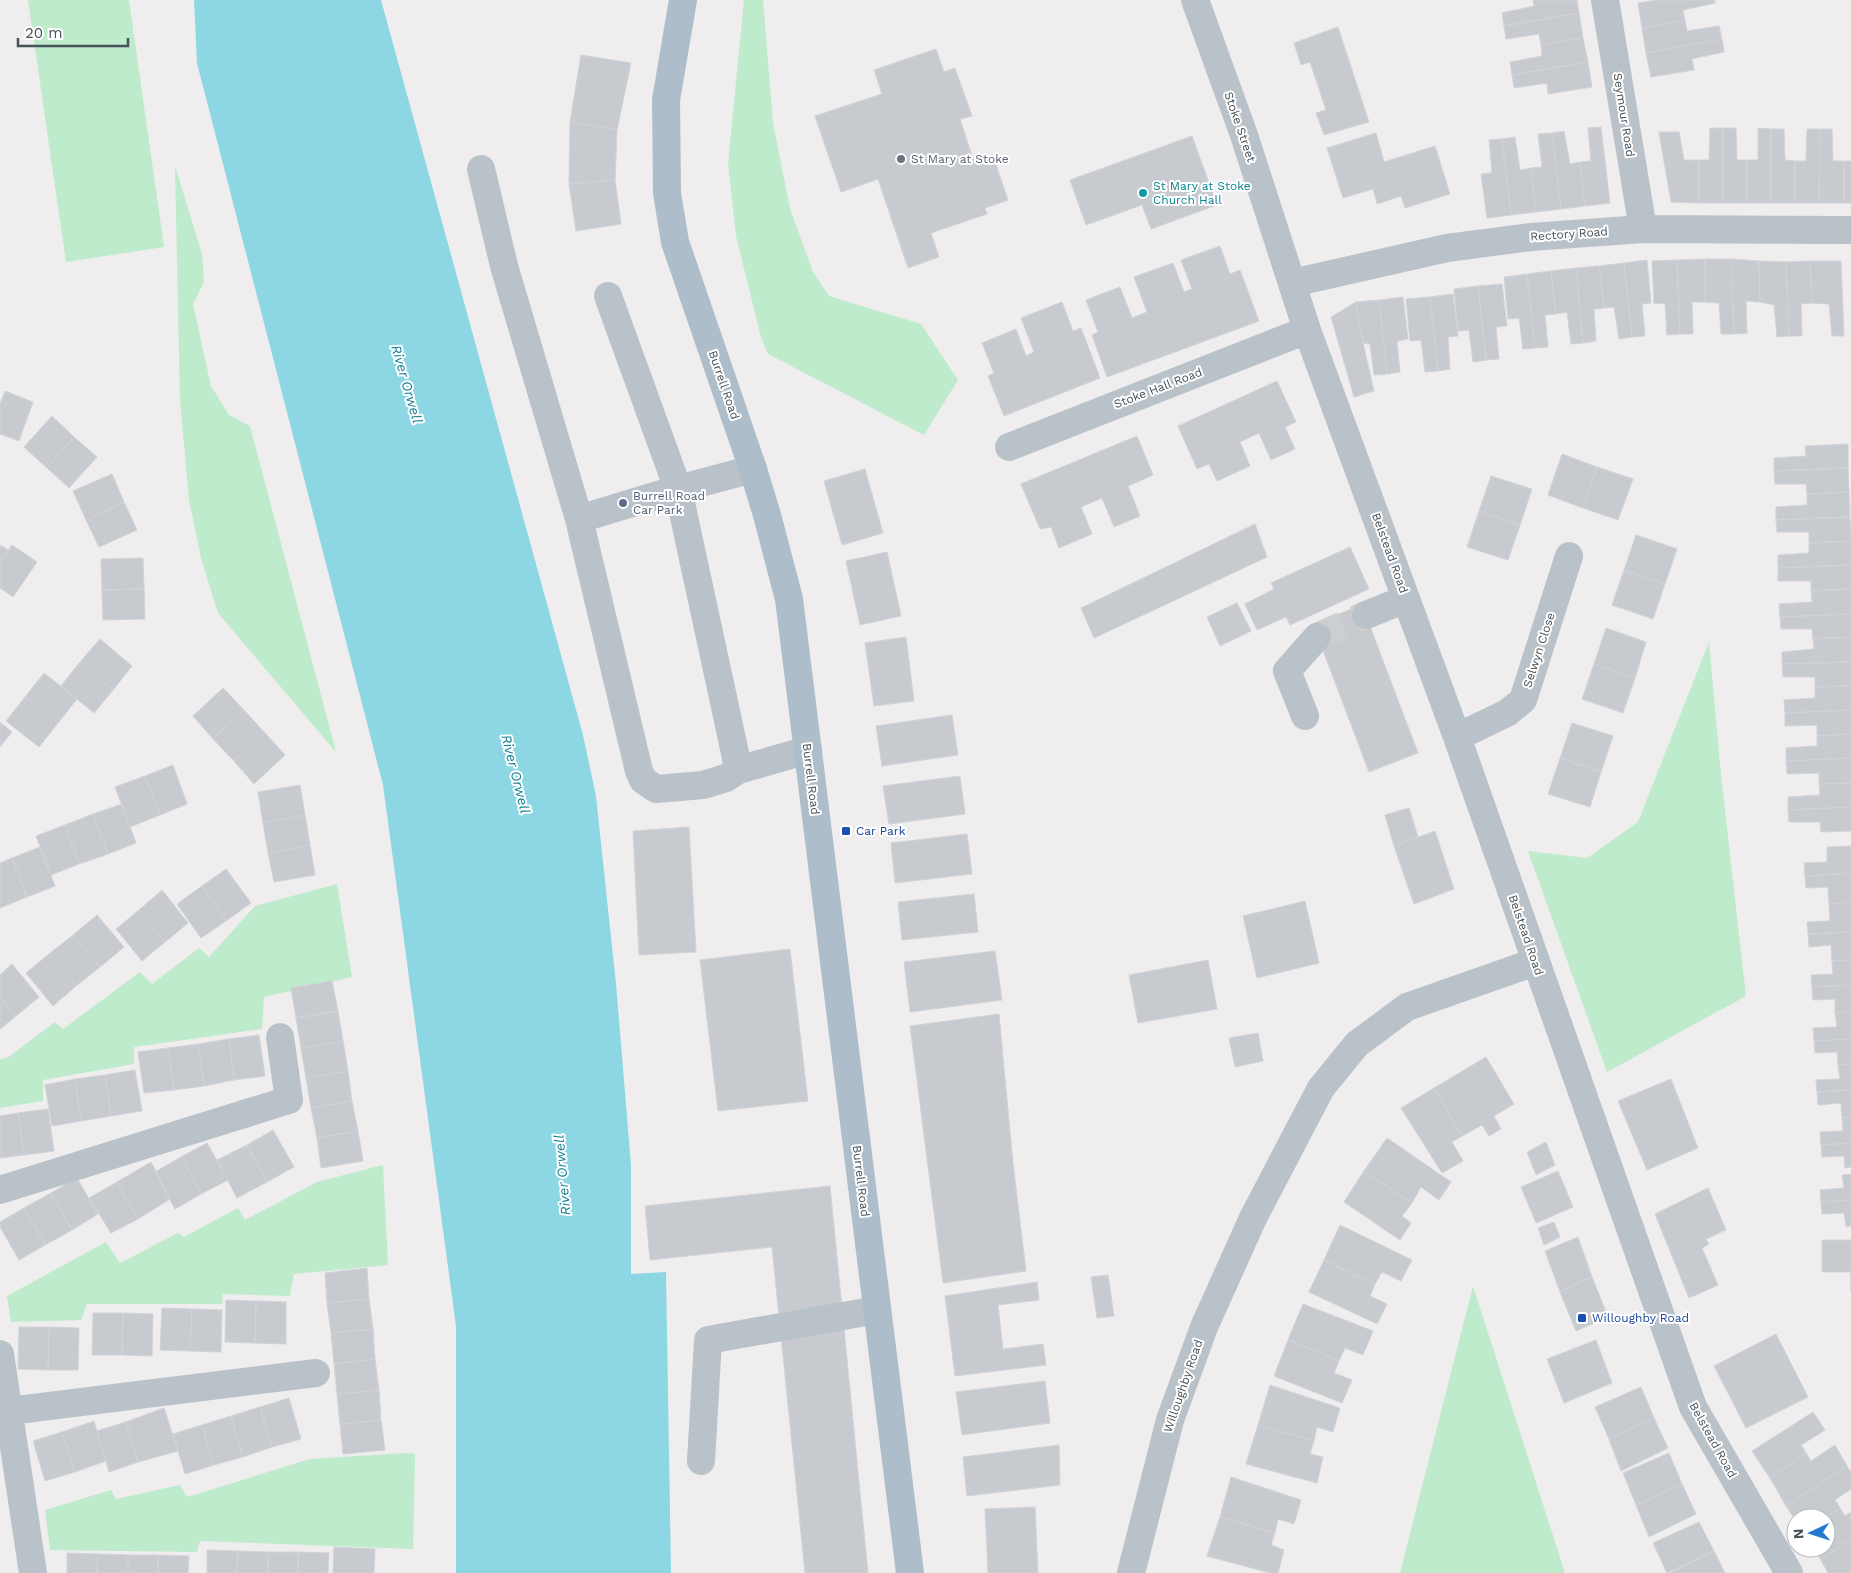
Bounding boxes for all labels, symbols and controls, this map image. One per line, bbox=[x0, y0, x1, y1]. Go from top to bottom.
scale bar bbox=[18, 15, 128, 47]
text: 20 m bbox=[25, 24, 63, 42]
street label: Seymour Road bbox=[1610, 72, 1638, 158]
street label: Stoke Street bbox=[1221, 90, 1259, 164]
place label: St Mary at Stoke bbox=[911, 152, 1009, 166]
marker: St Mary at Stoke bbox=[895, 153, 907, 165]
place label: St Mary at Stoke Church Hall bbox=[1153, 179, 1251, 207]
marker: St Mary at Stoke Church Hall bbox=[1137, 187, 1149, 199]
street label: Rectory Road bbox=[1530, 224, 1608, 244]
water label: River Orwell bbox=[388, 343, 426, 425]
street label: Burrell Road bbox=[706, 349, 742, 421]
street label: Stoke Hall Road bbox=[1112, 365, 1204, 411]
place label: Burrell Road Car Park bbox=[633, 489, 705, 517]
marker: Burrell Road Car Park bbox=[617, 497, 629, 509]
street label: Belstead Road bbox=[1369, 511, 1411, 595]
street label: Selwyn Close bbox=[1520, 611, 1558, 689]
water label: River Orwell bbox=[498, 733, 534, 815]
street label: Burrell Road bbox=[800, 742, 822, 816]
place label: Car Park bbox=[856, 824, 906, 838]
marker: Car Park bbox=[840, 825, 852, 837]
street label: Belstead Road bbox=[1506, 893, 1546, 977]
water label: River Orwell bbox=[551, 1134, 573, 1216]
street label: Burrell Road bbox=[850, 1144, 872, 1218]
place label: Willoughby Road bbox=[1592, 1311, 1689, 1325]
marker: Willoughby Road bbox=[1576, 1312, 1588, 1324]
street label: Willoughby Road bbox=[1161, 1338, 1205, 1434]
street label: Belstead Road bbox=[1686, 1400, 1740, 1480]
north arrow bbox=[1786, 1508, 1836, 1558]
text: N bbox=[1790, 1528, 1806, 1540]

